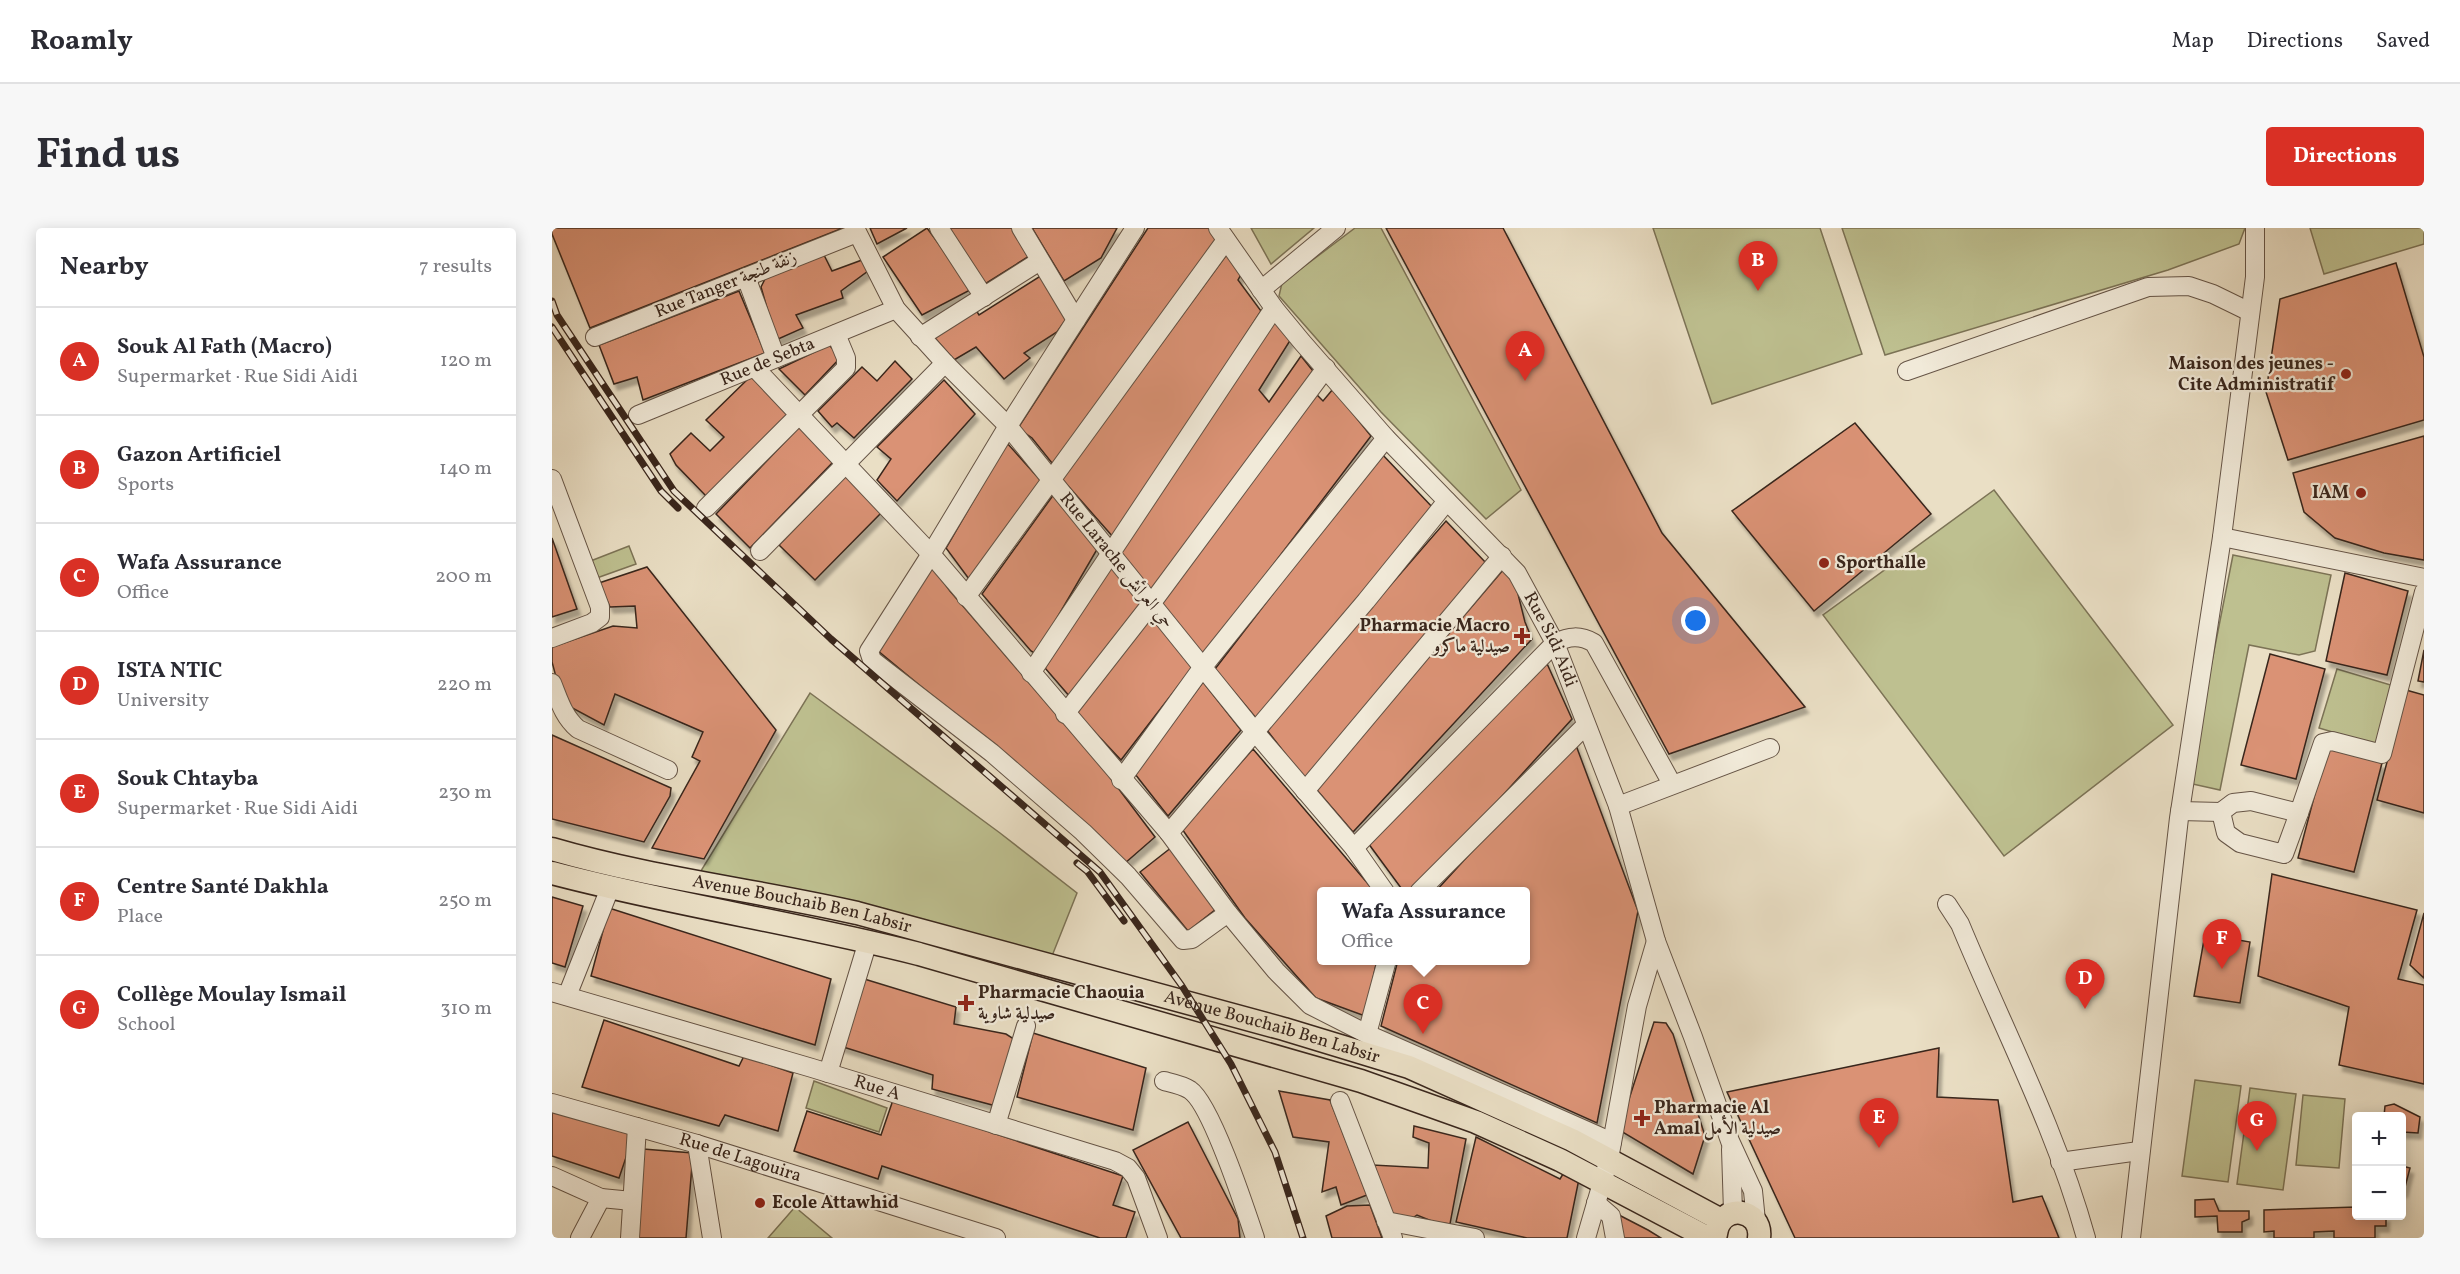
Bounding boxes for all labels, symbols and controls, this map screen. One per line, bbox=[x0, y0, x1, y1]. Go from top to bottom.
text: Roamly bbox=[30, 22, 133, 61]
text: Map bbox=[2172, 27, 2214, 56]
text: Directions bbox=[2247, 27, 2343, 56]
text: Saved bbox=[2376, 27, 2430, 56]
text: Find us bbox=[36, 127, 180, 186]
button: Directions bbox=[2266, 127, 2424, 186]
pin: B bbox=[1738, 242, 1778, 291]
street label: Rue Tanger زنقة طنجة bbox=[651, 245, 801, 325]
text: Nearby bbox=[60, 249, 149, 285]
text: 7 results bbox=[419, 253, 492, 281]
street label: Rue de Sebta bbox=[716, 331, 819, 392]
text: Souk Al Fath (Macro) bbox=[117, 332, 332, 363]
pin: A bbox=[1506, 332, 1544, 381]
text: A bbox=[72, 347, 87, 375]
text: 120 m bbox=[440, 347, 492, 375]
place label: Maison des jeunes - Cite Administratif bbox=[2169, 352, 2336, 398]
text: Supermarket · Rue Sidi Aidi bbox=[117, 363, 358, 391]
marker: Maison des jeunes - Cite Administratif bbox=[2339, 367, 2353, 381]
text: Gazon Artificiel bbox=[117, 440, 281, 471]
text: B bbox=[73, 455, 86, 483]
text: 140 m bbox=[439, 455, 492, 483]
text: Sports bbox=[117, 471, 174, 499]
place label: IAM bbox=[2312, 481, 2349, 506]
marker: IAM bbox=[2354, 486, 2368, 500]
street label: Rue Larache حي العرائش bbox=[1052, 488, 1179, 635]
text: Wafa Assurance bbox=[117, 548, 282, 579]
place label: Sporthalle bbox=[1836, 551, 1926, 576]
marker: Sporthalle bbox=[1817, 556, 1831, 570]
text: C bbox=[73, 563, 86, 591]
text: 200 m bbox=[435, 563, 492, 591]
text: Office bbox=[117, 579, 169, 607]
street label: Rue Sidi Aidi bbox=[1517, 587, 1583, 691]
your location bbox=[1681, 606, 1710, 635]
place label: Pharmacie Macro صيدلية ماكرو bbox=[1359, 614, 1510, 660]
marker: Pharmacie Macro صيدلية ماكرو bbox=[1515, 629, 1529, 643]
text: ISTA NTIC bbox=[117, 656, 222, 687]
text: D bbox=[72, 671, 87, 699]
text: 220 m bbox=[437, 671, 492, 699]
text: University bbox=[117, 687, 209, 715]
text: Souk Chtayba bbox=[117, 764, 259, 795]
text: E bbox=[73, 779, 86, 807]
text: 230 m bbox=[438, 779, 492, 807]
text: Supermarket · Rue Sidi Aidi bbox=[117, 795, 358, 823]
street label: Avenue Bouchaib Ben Labsir bbox=[690, 869, 915, 940]
text: Centre Santé Dakhla bbox=[117, 872, 329, 903]
text: F bbox=[74, 887, 85, 915]
text: 250 m bbox=[438, 887, 492, 915]
popup bbox=[1317, 887, 1530, 965]
text: Wafa Assurance bbox=[1341, 897, 1506, 928]
text: Place bbox=[117, 903, 163, 931]
pin: F bbox=[2202, 920, 2242, 969]
text: Office bbox=[1341, 928, 1393, 956]
pin: D bbox=[2066, 960, 2104, 1009]
text: Collège Moulay Ismail bbox=[117, 980, 347, 1011]
place label: Pharmacie Chaouia صيدلية شاوية bbox=[978, 981, 1145, 1027]
street label: Avenue Bouchaib Ben Labsir bbox=[1161, 984, 1383, 1070]
pin: C bbox=[1404, 984, 1442, 1034]
text: G bbox=[72, 995, 87, 1023]
text: 310 m bbox=[440, 995, 492, 1023]
marker: Pharmacie Chaouia صيدلية شاوية bbox=[959, 996, 973, 1010]
text: School bbox=[117, 1011, 175, 1039]
street label: Rue A bbox=[851, 1069, 904, 1107]
place label: Pharmacie Al Amal صيدلية الأمل bbox=[1654, 1096, 1781, 1142]
pin: E bbox=[1860, 1098, 1898, 1148]
pin: G bbox=[2238, 1102, 2276, 1151]
marker: Pharmacie Al Amal صيدلية الأمل bbox=[1635, 1111, 1649, 1125]
map controls bbox=[2352, 1112, 2406, 1220]
button: + bbox=[2352, 1112, 2406, 1166]
street label: Rue de Lagouira bbox=[676, 1127, 805, 1189]
button: − bbox=[2352, 1166, 2406, 1220]
place label: Ecole Attawhid bbox=[772, 1191, 899, 1216]
marker: Ecole Attawhid bbox=[753, 1196, 767, 1210]

